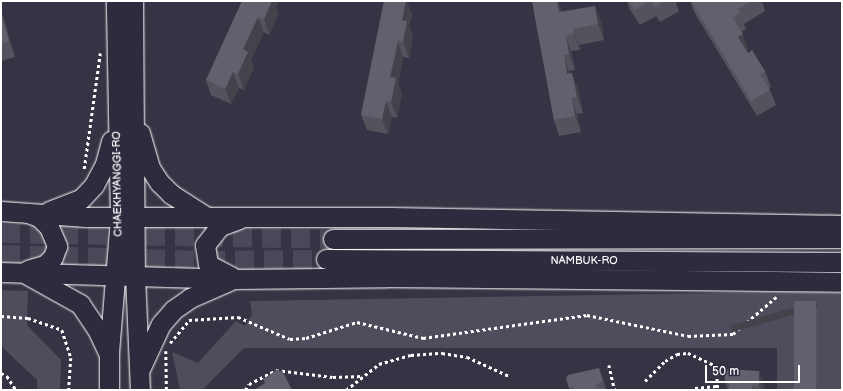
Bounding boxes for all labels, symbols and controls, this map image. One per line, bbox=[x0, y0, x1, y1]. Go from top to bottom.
street label: CHAEKHYANGGI-RO bbox=[110, 131, 126, 237]
street label: NAMBUK-RO bbox=[550, 254, 618, 268]
scale bar bbox=[707, 357, 802, 383]
text: 50 m bbox=[712, 364, 739, 379]

